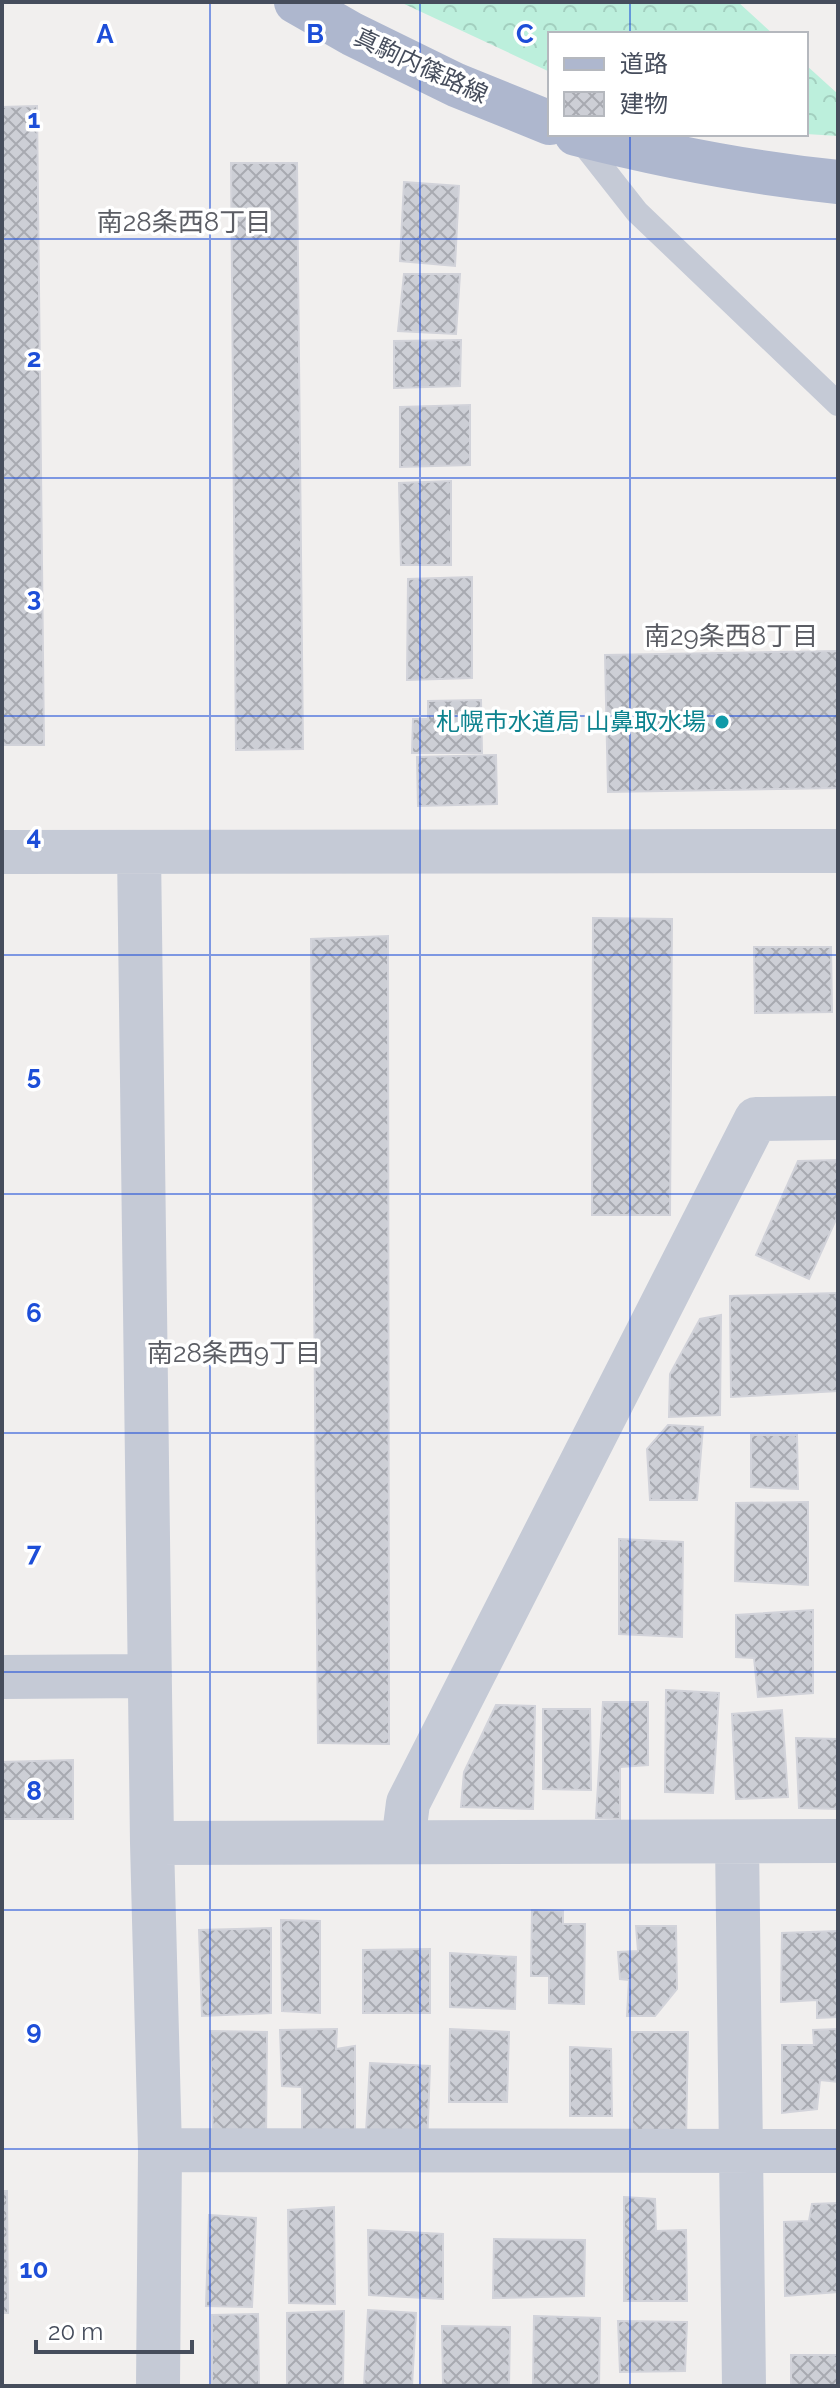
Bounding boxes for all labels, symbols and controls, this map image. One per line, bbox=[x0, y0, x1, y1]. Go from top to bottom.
text: A bbox=[96, 19, 114, 49]
text: B bbox=[306, 19, 324, 49]
text: C bbox=[516, 19, 534, 49]
street label: 真駒内篠路線 bbox=[350, 22, 493, 109]
legend bbox=[548, 32, 808, 136]
text: 道路 bbox=[620, 49, 668, 78]
text: 建物 bbox=[620, 89, 668, 118]
text: 1 bbox=[28, 104, 41, 134]
district label: 南28条西8丁目 bbox=[97, 207, 271, 237]
text: 2 bbox=[27, 343, 41, 373]
text: 3 bbox=[27, 582, 41, 612]
district label: 南29条西8丁目 bbox=[644, 621, 818, 651]
place label: 札幌市水道局 山鼻取水場 bbox=[436, 707, 706, 736]
marker: 札幌市水道局 山鼻取水場 bbox=[713, 713, 731, 731]
text: 4 bbox=[27, 821, 41, 851]
text: 5 bbox=[27, 1060, 41, 1090]
text: 6 bbox=[26, 1298, 42, 1328]
district label: 南28条西9丁目 bbox=[147, 1338, 321, 1368]
text: 7 bbox=[27, 1537, 42, 1567]
text: 8 bbox=[26, 1776, 42, 1806]
text: 9 bbox=[26, 2015, 42, 2045]
text: 10 bbox=[20, 2254, 48, 2284]
scale bar bbox=[36, 2304, 192, 2354]
text: 20 m bbox=[48, 2317, 103, 2346]

